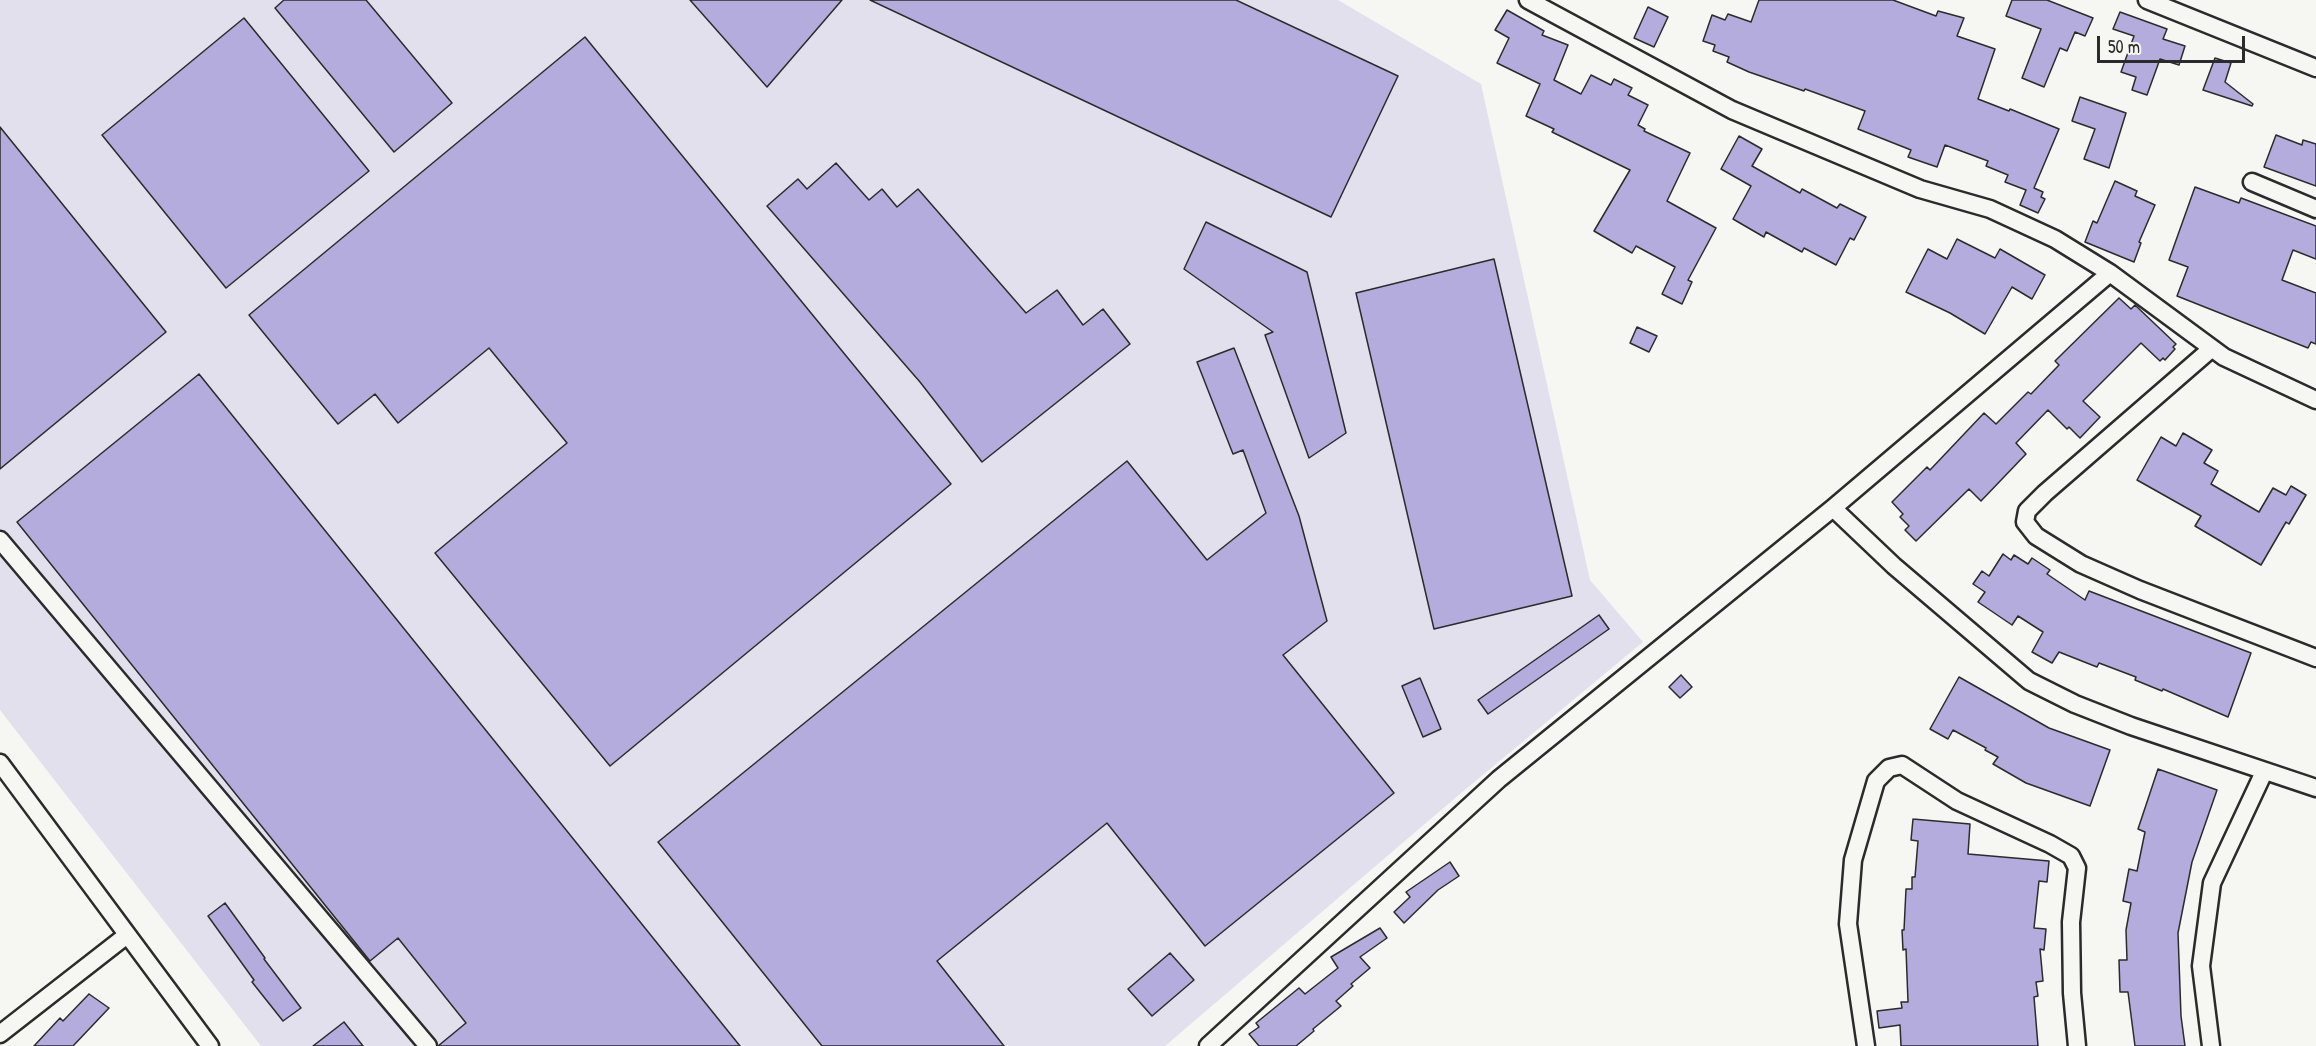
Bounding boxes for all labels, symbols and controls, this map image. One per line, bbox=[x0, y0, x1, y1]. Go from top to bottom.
scale bar bbox=[2100, 24, 2248, 62]
text: 50 m bbox=[2108, 34, 2140, 59]

